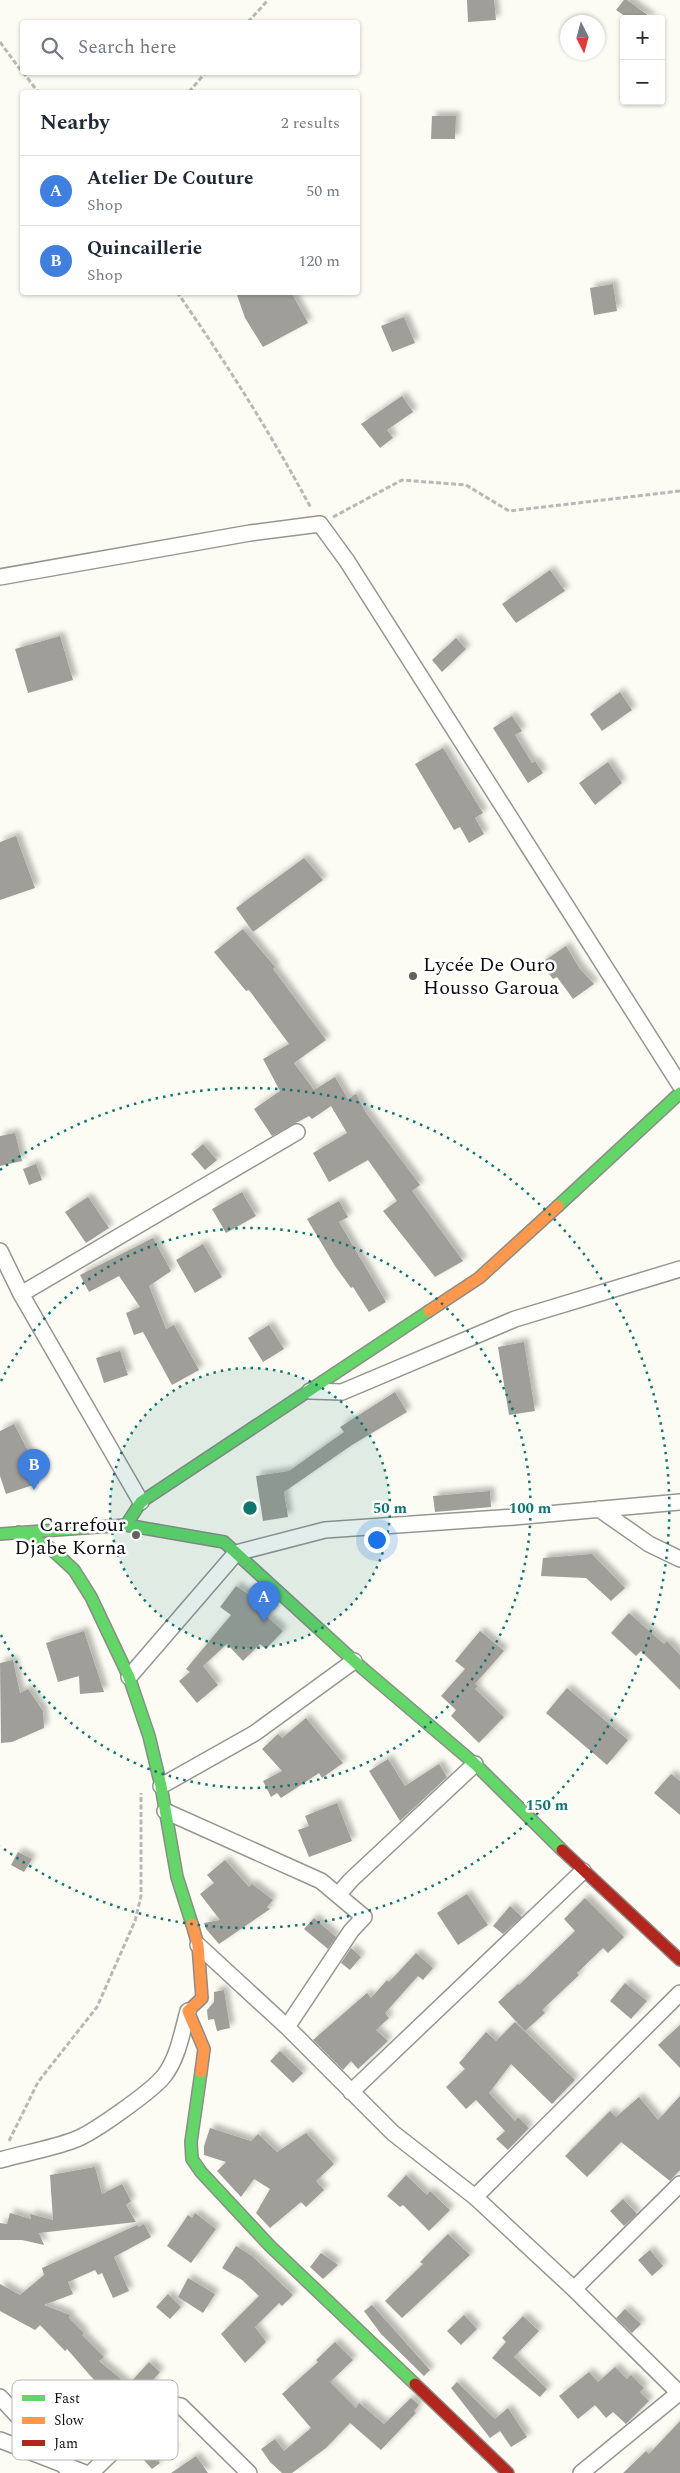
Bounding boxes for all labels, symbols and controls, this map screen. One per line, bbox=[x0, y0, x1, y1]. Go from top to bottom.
north arrow bbox=[560, 15, 605, 60]
map controls bbox=[620, 15, 665, 105]
button: + bbox=[620, 15, 665, 60]
search box bbox=[20, 20, 360, 75]
text: Search here bbox=[78, 33, 177, 62]
icon: search bbox=[38, 34, 66, 62]
button: − bbox=[620, 60, 665, 105]
text: Nearby bbox=[40, 107, 110, 139]
text: 2 results bbox=[281, 111, 340, 135]
text: Atelier De Couture bbox=[87, 164, 253, 193]
text: A bbox=[50, 179, 62, 203]
text: 50 m bbox=[306, 179, 340, 203]
text: Shop bbox=[87, 193, 123, 217]
text: Quincaillerie bbox=[87, 234, 202, 263]
text: B bbox=[50, 249, 62, 273]
text: 120 m bbox=[298, 249, 340, 273]
text: Shop bbox=[87, 263, 123, 287]
place label: Lycée De Ouro Housso Garoua bbox=[423, 950, 559, 1003]
marker: Lycée De Ouro Housso Garoua bbox=[407, 970, 419, 982]
pin: B bbox=[18, 1449, 50, 1490]
text: 50 m bbox=[373, 1497, 408, 1520]
text: 100 m bbox=[509, 1497, 552, 1520]
centre of rings bbox=[241, 1499, 259, 1517]
place label: Carrefour Djabe Korna bbox=[15, 1510, 126, 1563]
your location bbox=[364, 1527, 390, 1553]
marker: Carrefour Djabe Korna bbox=[130, 1529, 142, 1541]
pin: A bbox=[248, 1581, 280, 1622]
text: 150 m bbox=[526, 1794, 569, 1817]
legend bbox=[12, 2380, 178, 2460]
text: Fast bbox=[54, 2388, 80, 2409]
text: Slow bbox=[54, 2410, 84, 2431]
text: Jam bbox=[54, 2433, 78, 2454]

